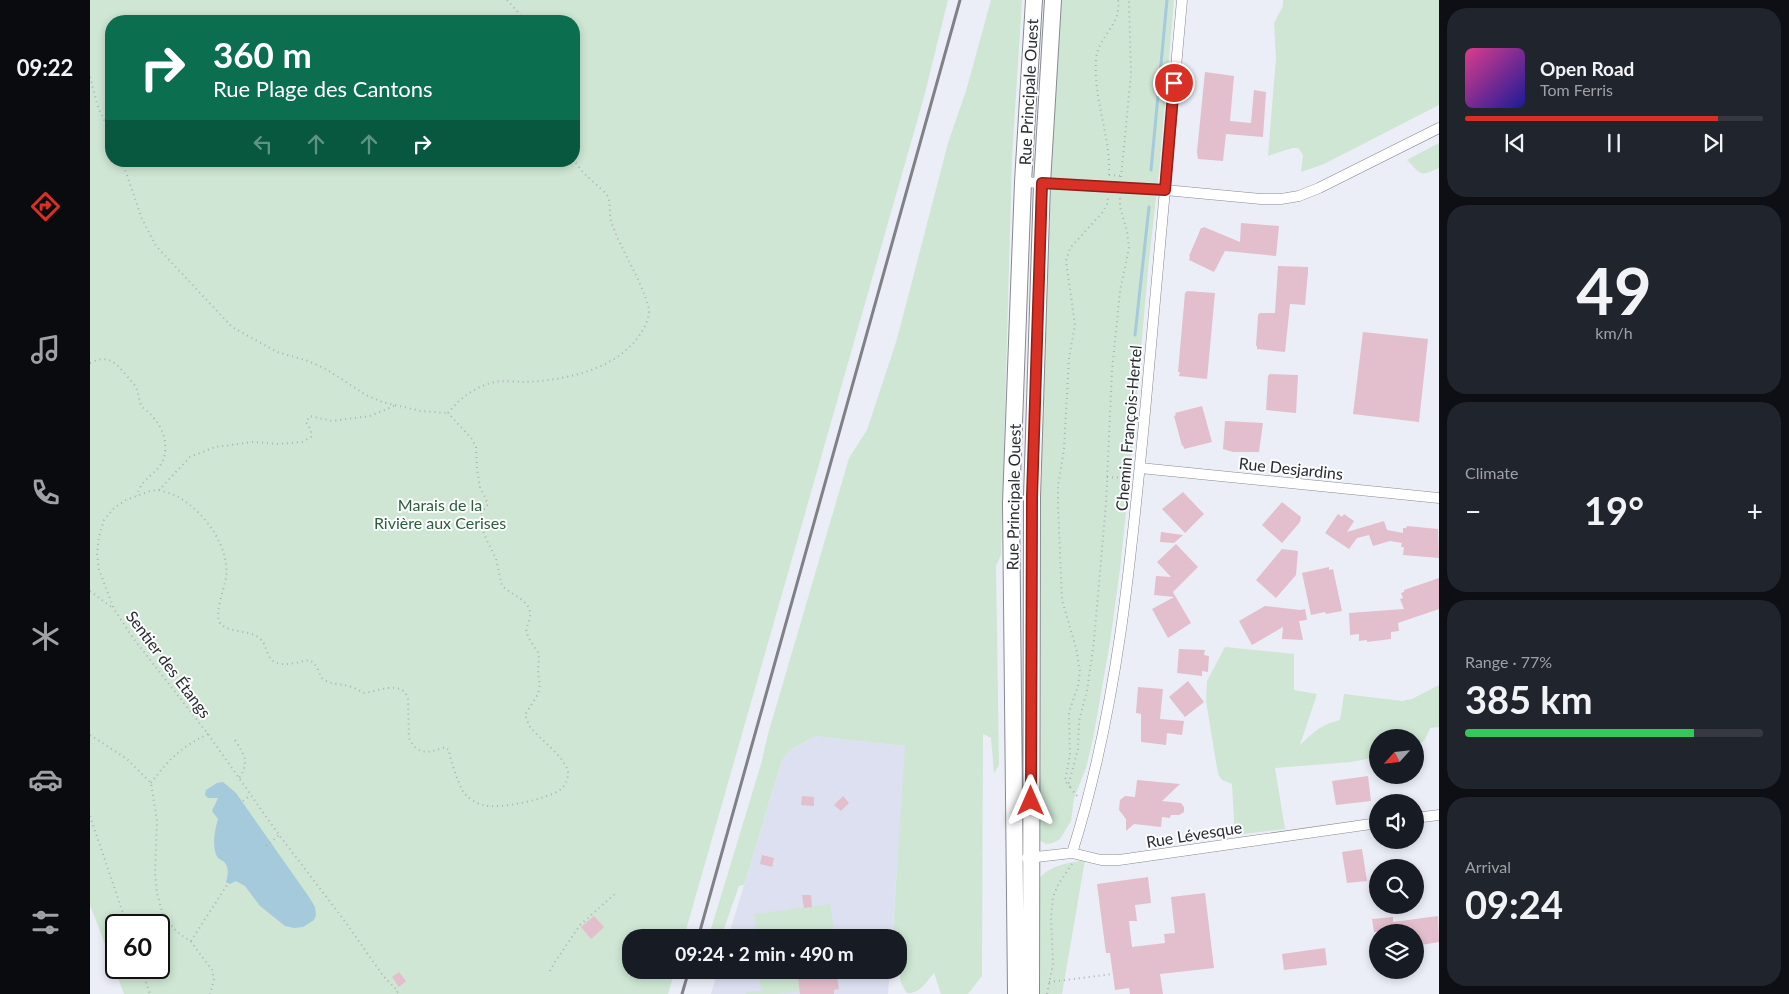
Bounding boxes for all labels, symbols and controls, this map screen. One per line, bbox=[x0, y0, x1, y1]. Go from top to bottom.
street label: Rue Principale Ouest bbox=[1015, 18, 1041, 166]
text: 360 m bbox=[213, 33, 312, 75]
icon: right bbox=[130, 35, 195, 100]
text: 09:22 bbox=[17, 54, 73, 81]
text: Open Road bbox=[1540, 57, 1634, 80]
pin bbox=[1153, 62, 1195, 104]
icon: arrive bbox=[1160, 69, 1188, 97]
text: Rue Plage des Cantons bbox=[213, 75, 433, 102]
text: Tom Ferris bbox=[1540, 80, 1613, 99]
icon: previous bbox=[1501, 129, 1529, 157]
icon: pause bbox=[1600, 129, 1628, 157]
icon: next bbox=[1699, 129, 1727, 157]
icon: left bbox=[249, 130, 277, 158]
icon: ahead bbox=[302, 130, 330, 158]
icon: ahead bbox=[355, 130, 383, 158]
icon: right bbox=[408, 130, 436, 158]
icon: directions bbox=[28, 189, 63, 224]
text: 49 bbox=[1576, 251, 1652, 329]
text: km/h bbox=[1595, 323, 1633, 342]
icon: music bbox=[28, 332, 63, 367]
street label: Chemin François-Hertel bbox=[1111, 344, 1145, 512]
street label: Rue Principale Ouest bbox=[1002, 423, 1024, 570]
street label: Rue Desjardins bbox=[1238, 453, 1344, 483]
text: Climate bbox=[1465, 463, 1518, 482]
icon: phone bbox=[28, 475, 63, 510]
text: 19° bbox=[1584, 487, 1644, 533]
text: − bbox=[1465, 494, 1481, 528]
text: + bbox=[1747, 494, 1763, 528]
park label: Marais de la Rivière aux Cerises bbox=[374, 495, 506, 532]
street label: Sentier des Étangs bbox=[123, 607, 215, 721]
icon: climate bbox=[28, 619, 63, 654]
text: Range · 77% bbox=[1465, 652, 1552, 671]
text: 385 km bbox=[1465, 676, 1593, 722]
north arrow bbox=[1369, 729, 1424, 784]
map controls bbox=[1369, 729, 1424, 979]
icon: car bbox=[28, 762, 63, 797]
position arrow bbox=[1004, 774, 1056, 826]
button: sound bbox=[1369, 794, 1424, 849]
street label: Rue Lévesque bbox=[1145, 817, 1243, 851]
text: Arrival bbox=[1465, 857, 1511, 876]
button: search bbox=[1369, 859, 1424, 914]
text: 09:24 bbox=[1465, 881, 1563, 927]
icon: filters bbox=[28, 905, 63, 940]
speed limit sign: 60 bbox=[105, 914, 170, 979]
button: layers bbox=[1369, 924, 1424, 979]
text: 09:24 · 2 min · 490 m bbox=[675, 942, 854, 965]

